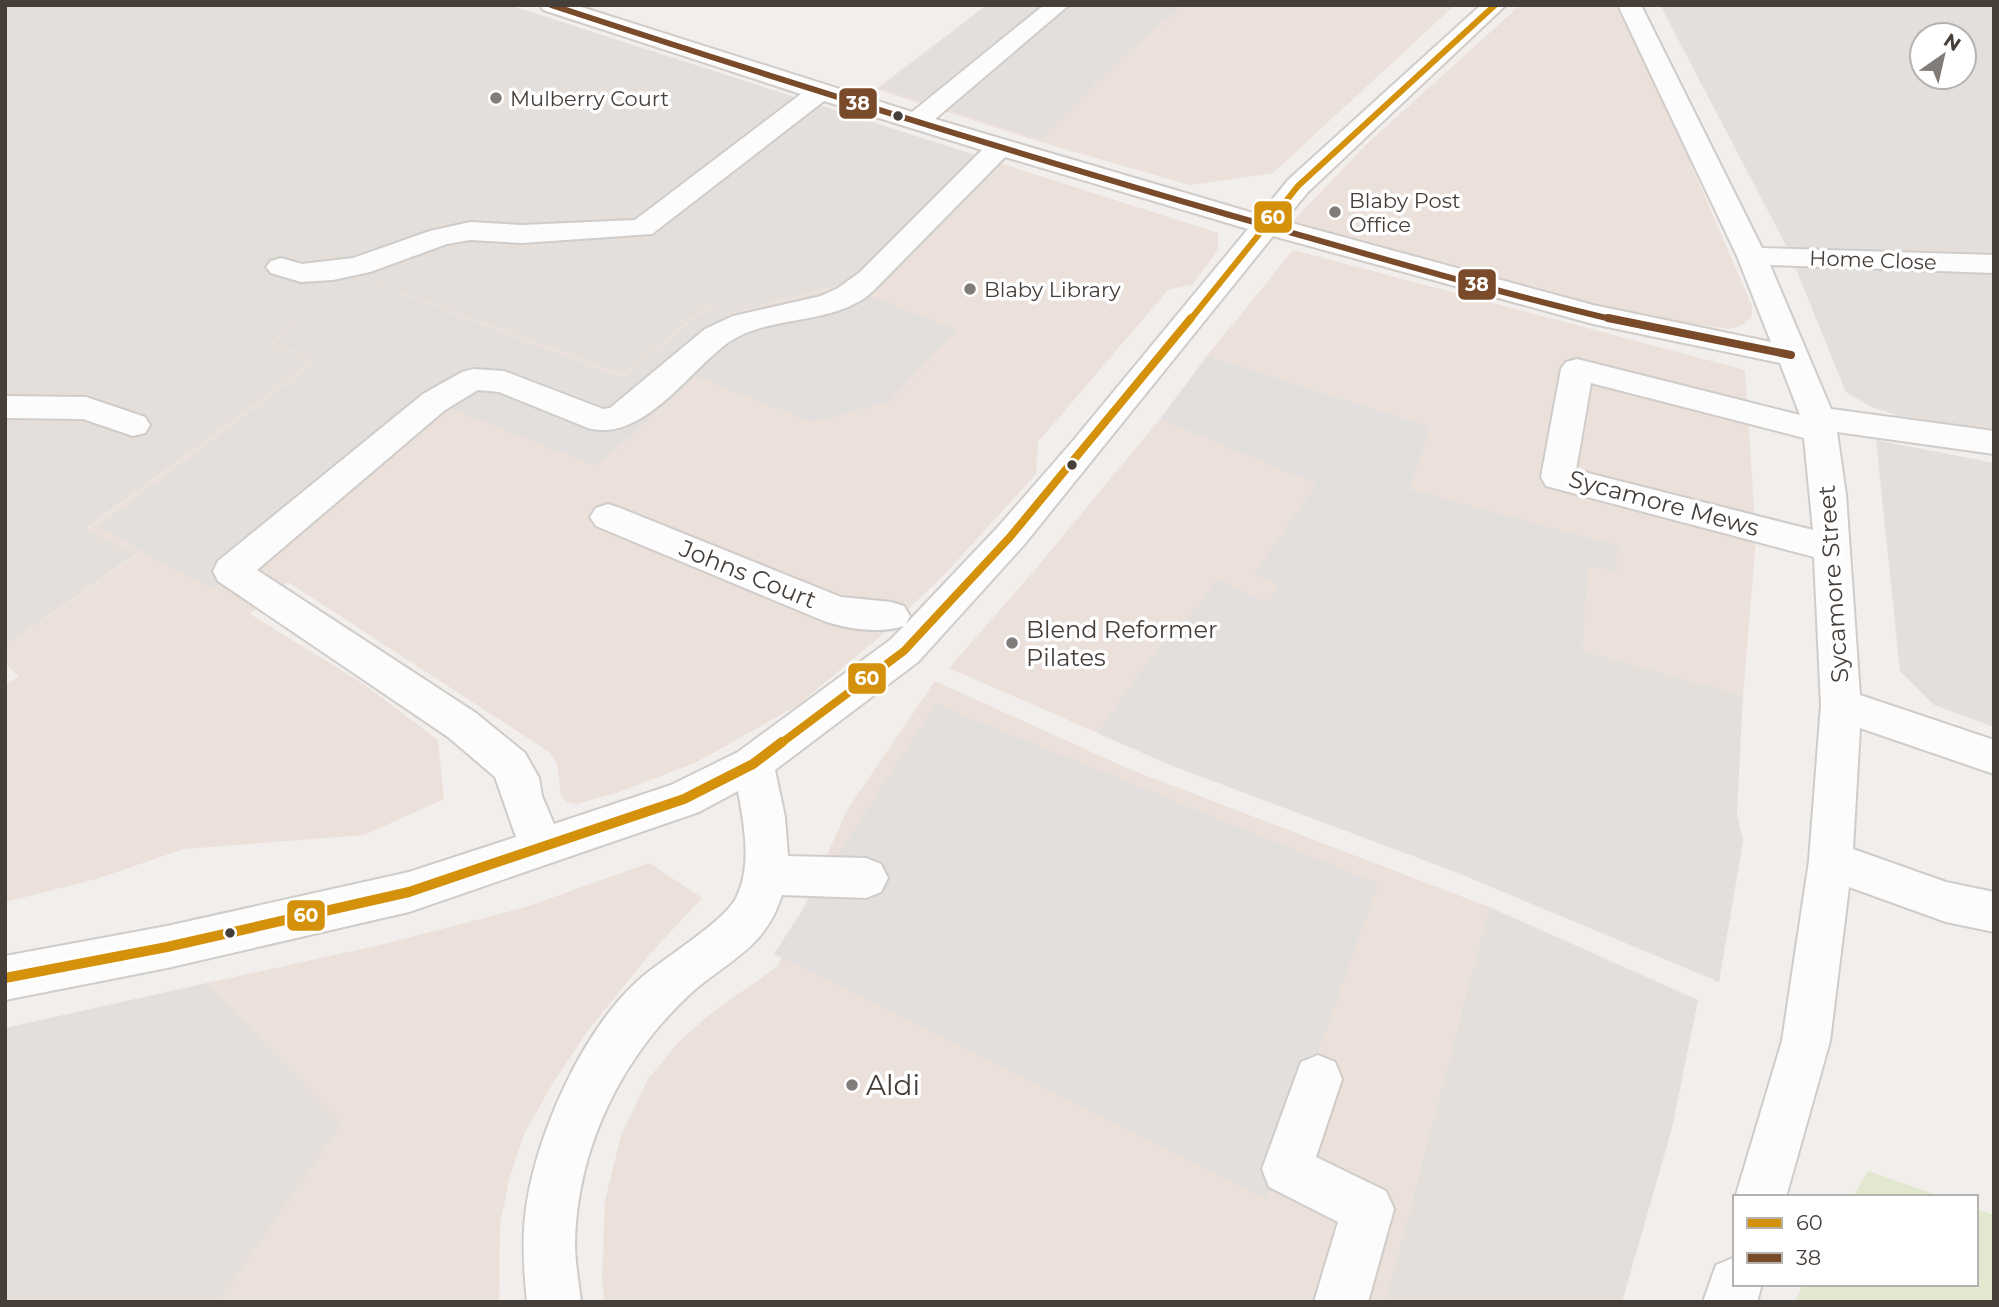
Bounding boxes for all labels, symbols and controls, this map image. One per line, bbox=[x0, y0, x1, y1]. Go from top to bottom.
north arrow bbox=[1908, 21, 1978, 91]
text: N bbox=[1939, 28, 1965, 56]
place label: Mulberry Court bbox=[510, 86, 669, 111]
line badge: 38 bbox=[838, 87, 878, 120]
marker: Mulberry Court bbox=[488, 90, 504, 106]
text: 38 bbox=[845, 92, 870, 115]
unlabelled marker bbox=[891, 109, 905, 123]
place label: Blaby Post Office bbox=[1349, 188, 1460, 237]
line badge: 60 bbox=[1253, 200, 1293, 234]
marker: Blaby Post Office bbox=[1327, 204, 1343, 220]
text: 60 bbox=[1260, 206, 1286, 229]
street label: Home Close bbox=[1809, 245, 1937, 275]
line badge: 38 bbox=[1457, 268, 1497, 301]
text: 38 bbox=[1464, 273, 1489, 296]
place label: Blaby Library bbox=[984, 277, 1121, 302]
marker: Blaby Library bbox=[962, 281, 978, 297]
unlabelled marker bbox=[1065, 458, 1079, 472]
street label: Sycamore Mews bbox=[1566, 464, 1762, 542]
street label: Sycamore Street bbox=[1812, 484, 1854, 684]
street label: Johns Court bbox=[674, 533, 821, 615]
place label: Blend Reformer Pilates bbox=[1026, 615, 1218, 672]
marker: Blend Reformer Pilates bbox=[1004, 635, 1020, 651]
line badge: 60 bbox=[847, 662, 887, 695]
text: 60 bbox=[854, 667, 880, 690]
line badge: 60 bbox=[286, 899, 326, 932]
text: 60 bbox=[293, 904, 319, 927]
unlabelled marker bbox=[223, 926, 237, 940]
place label: Aldi bbox=[866, 1068, 920, 1102]
marker: Aldi bbox=[844, 1077, 860, 1093]
legend bbox=[1733, 1195, 1978, 1286]
text: 60 bbox=[1796, 1210, 1823, 1235]
text: 38 bbox=[1796, 1245, 1821, 1270]

